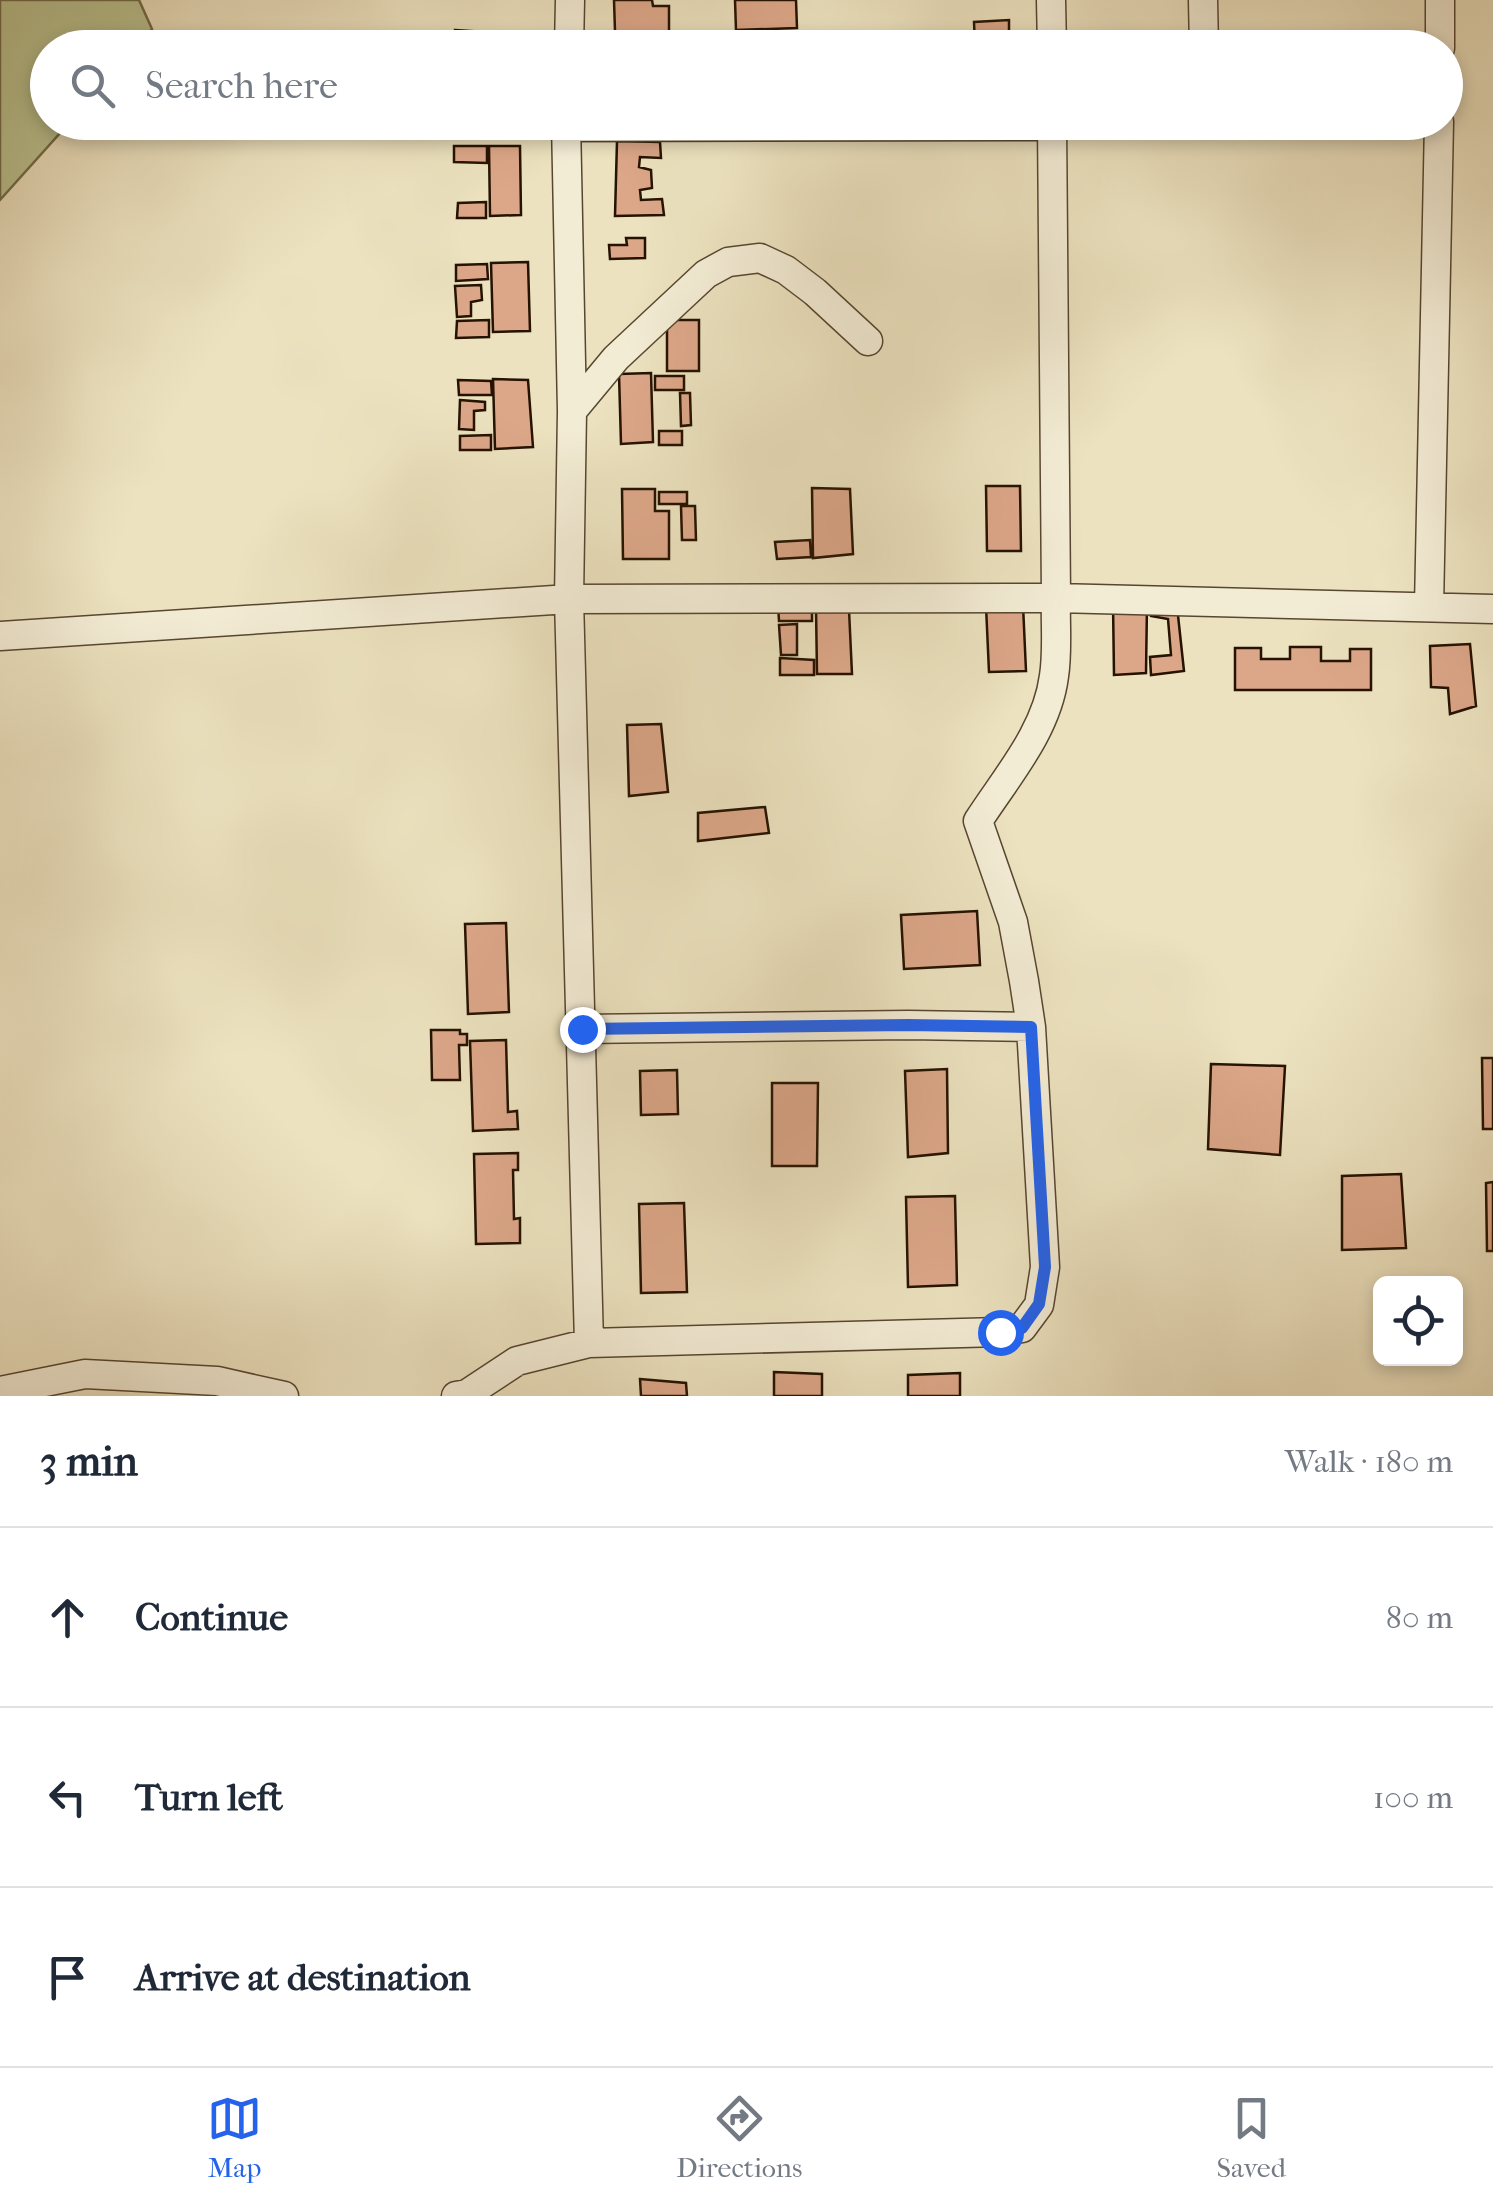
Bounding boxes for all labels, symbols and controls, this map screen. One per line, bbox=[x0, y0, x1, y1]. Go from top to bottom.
search box bbox=[30, 30, 1463, 140]
icon: search bbox=[65, 58, 120, 113]
text: Search here bbox=[145, 63, 338, 108]
route end bbox=[560, 1007, 606, 1053]
map controls bbox=[1373, 1276, 1463, 1366]
button: locate bbox=[1373, 1276, 1463, 1366]
route start bbox=[978, 1310, 1024, 1356]
text: 3 min bbox=[40, 1437, 138, 1486]
text: Walk · 180 m bbox=[1285, 1443, 1453, 1480]
icon: ahead bbox=[40, 1590, 95, 1645]
text: Continue bbox=[135, 1595, 288, 1640]
text: 80 m bbox=[1386, 1599, 1453, 1636]
icon: left bbox=[40, 1770, 95, 1825]
text: Turn left bbox=[135, 1775, 283, 1820]
text: 100 m bbox=[1373, 1779, 1453, 1816]
icon: arrive bbox=[40, 1950, 95, 2005]
text: Arrive at destination bbox=[135, 1955, 471, 2000]
tab: Map bbox=[207, 2091, 262, 2184]
tab: Directions bbox=[676, 2091, 802, 2184]
tab: Saved bbox=[1216, 2091, 1286, 2184]

